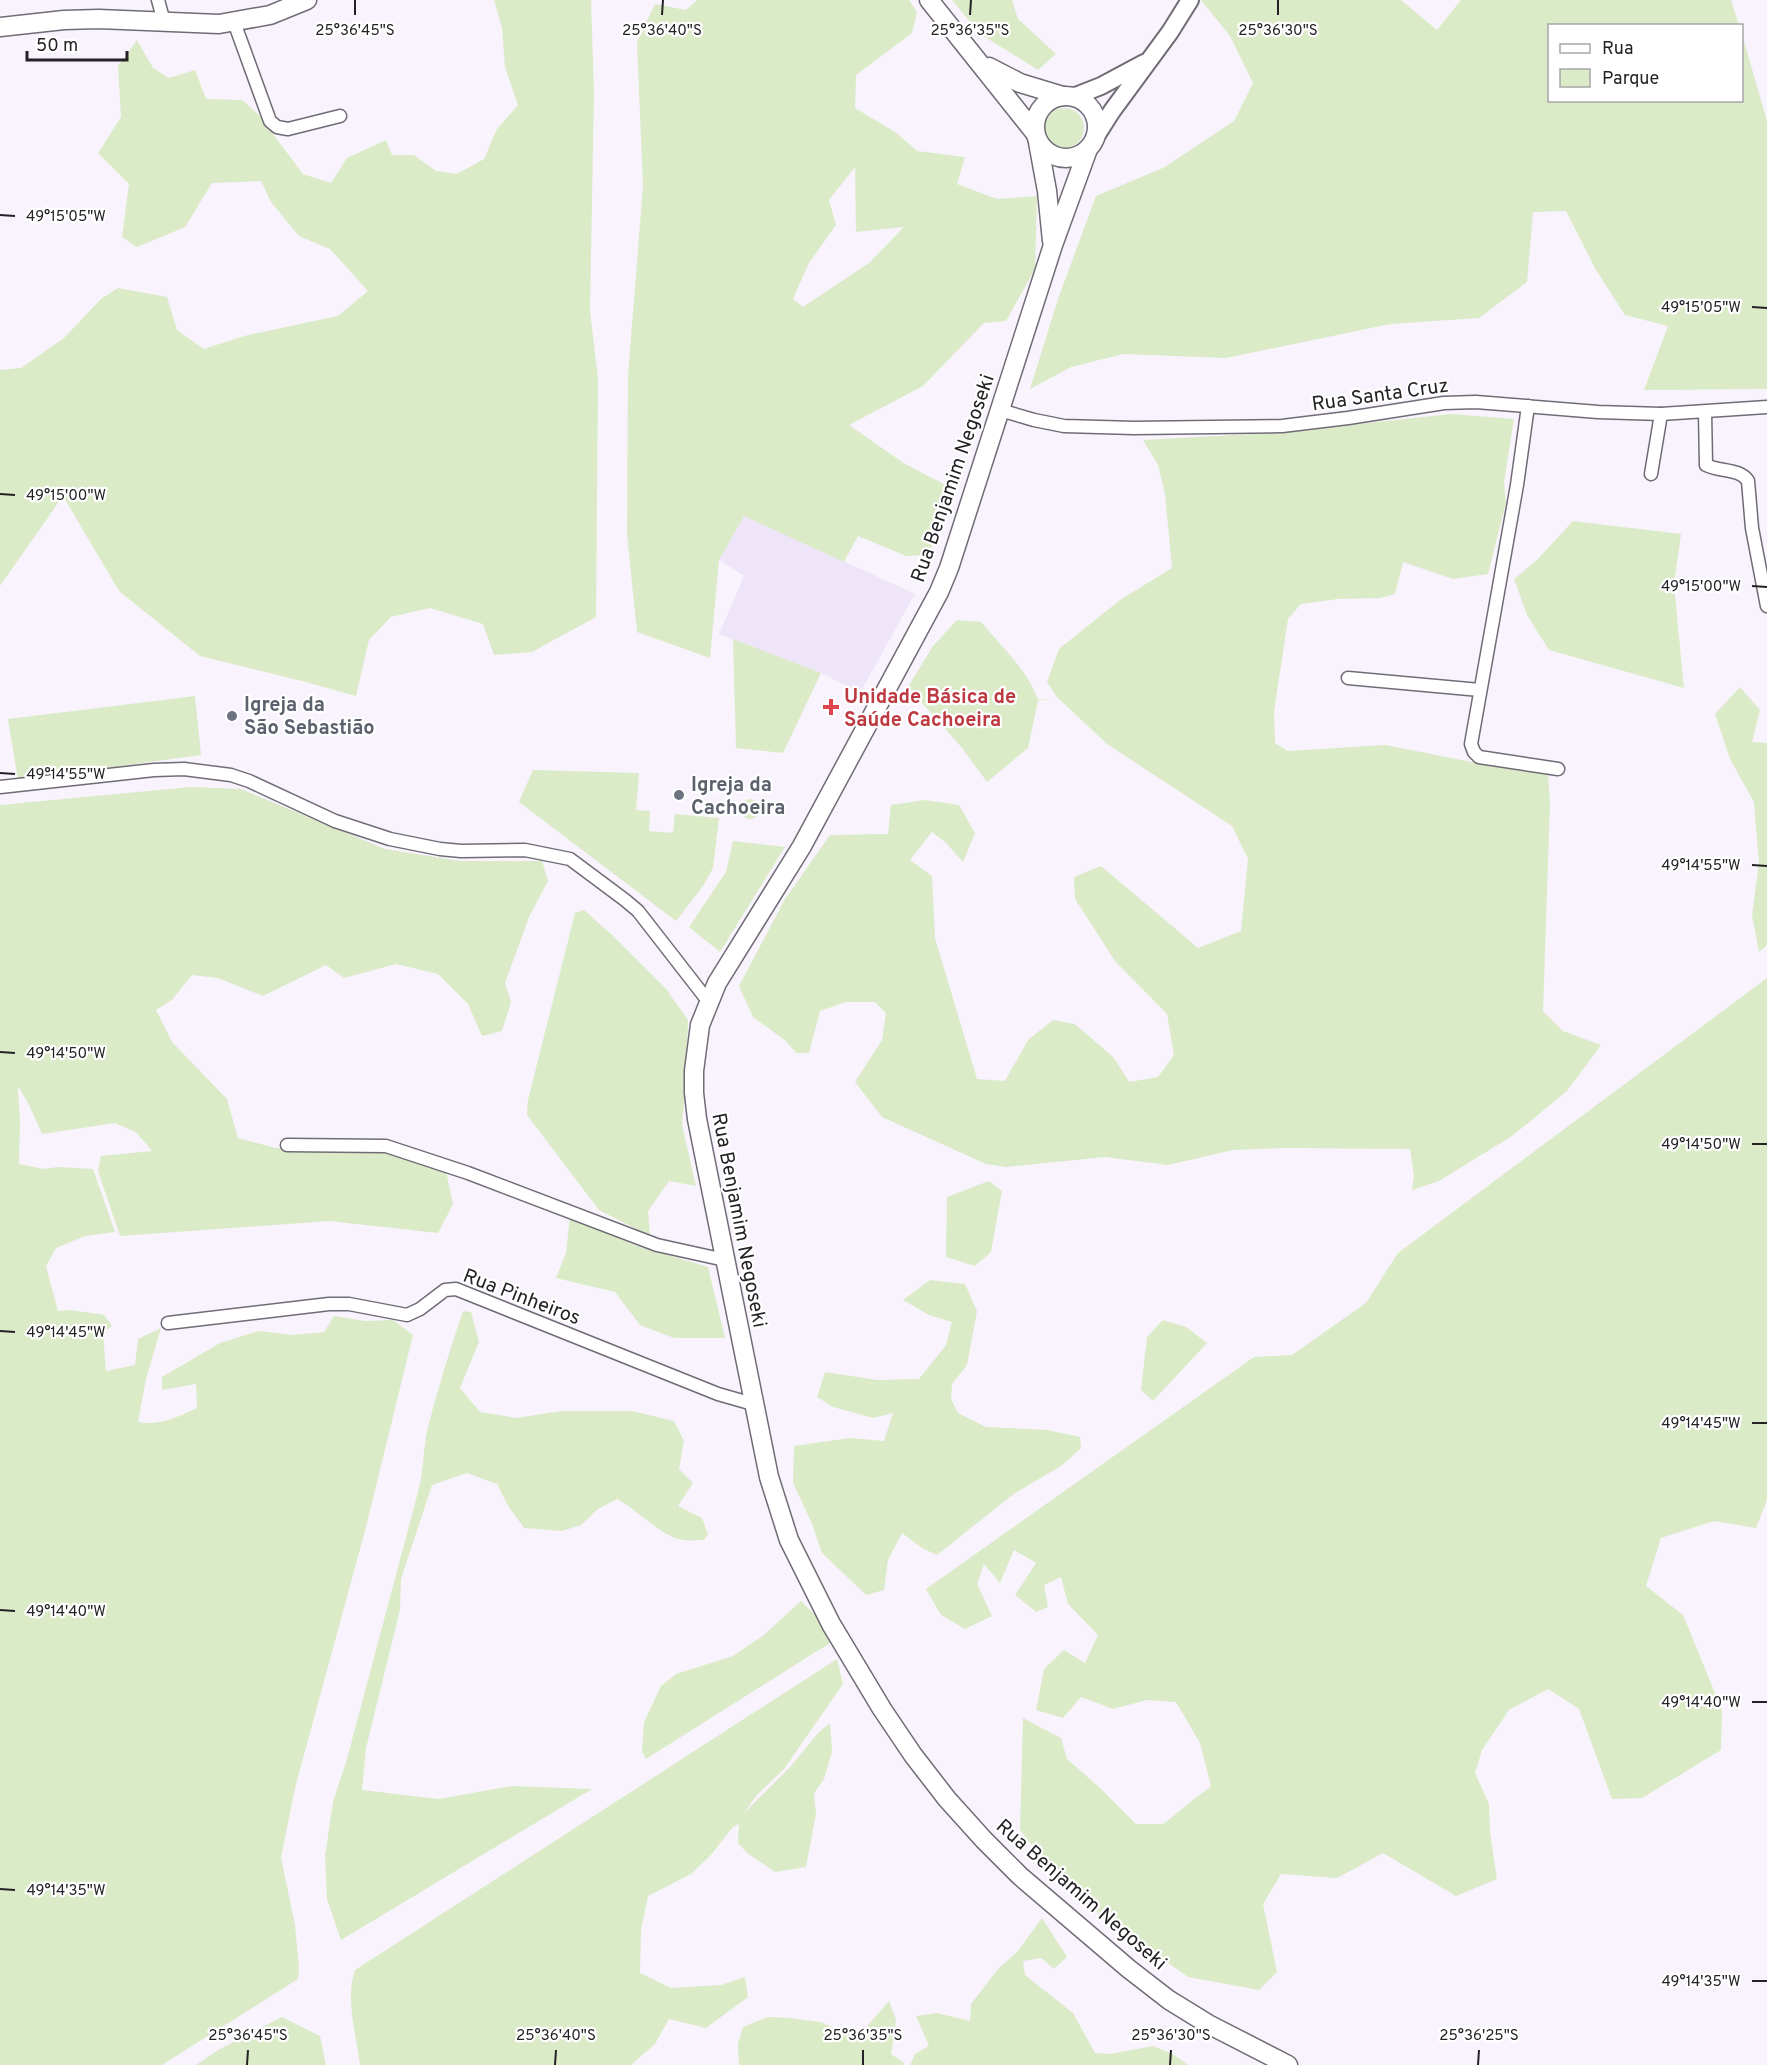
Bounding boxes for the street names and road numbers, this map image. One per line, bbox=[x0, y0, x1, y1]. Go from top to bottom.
street label: Rua Benjamim Negoseki bbox=[906, 371, 1002, 586]
street label: Rua Santa Cruz bbox=[1310, 374, 1450, 418]
street label: Rua Benjamim Negoseki bbox=[704, 1111, 772, 1330]
street label: Rua Pinheiros bbox=[459, 1264, 584, 1332]
street label: Rua Benjamim Negoseki bbox=[990, 1814, 1172, 1977]

